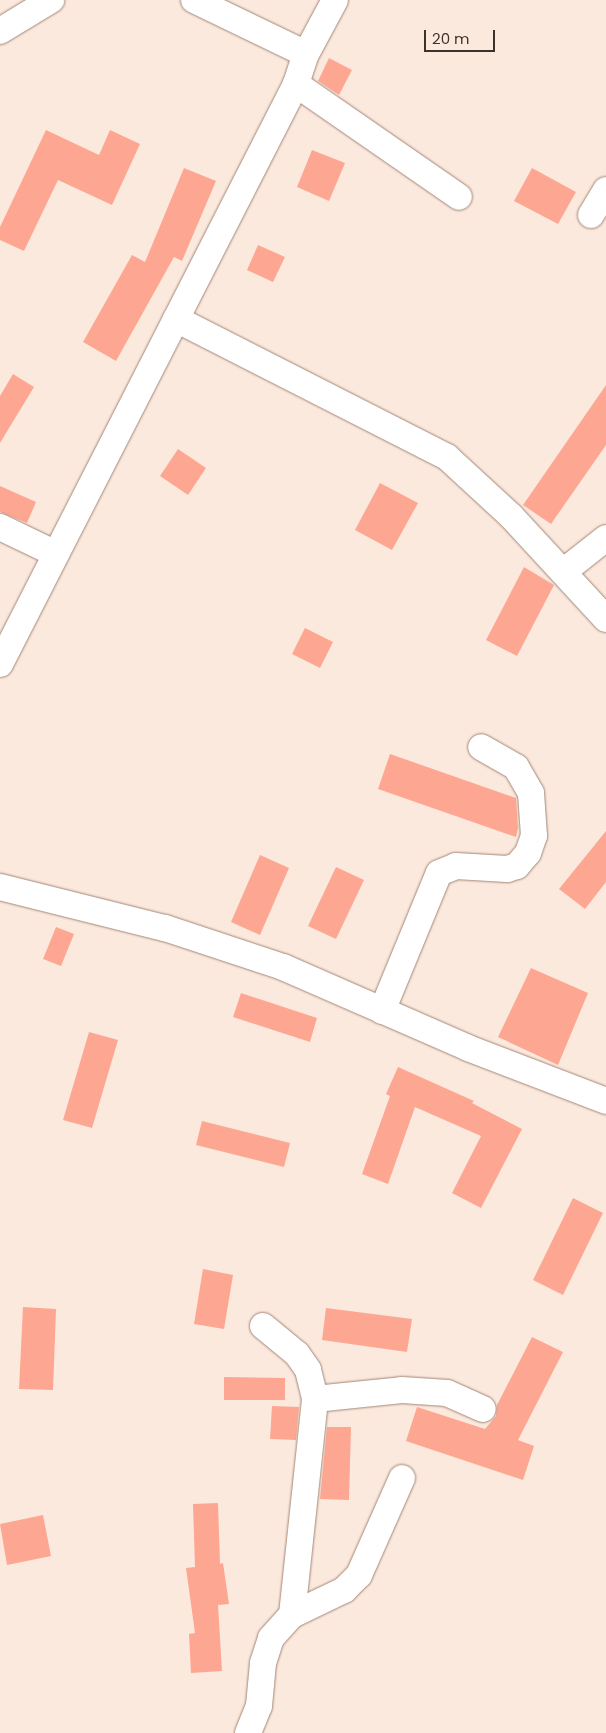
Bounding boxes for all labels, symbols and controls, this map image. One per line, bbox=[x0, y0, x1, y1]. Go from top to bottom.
scale bar bbox=[426, 20, 497, 52]
text: 20 m bbox=[432, 28, 470, 49]

